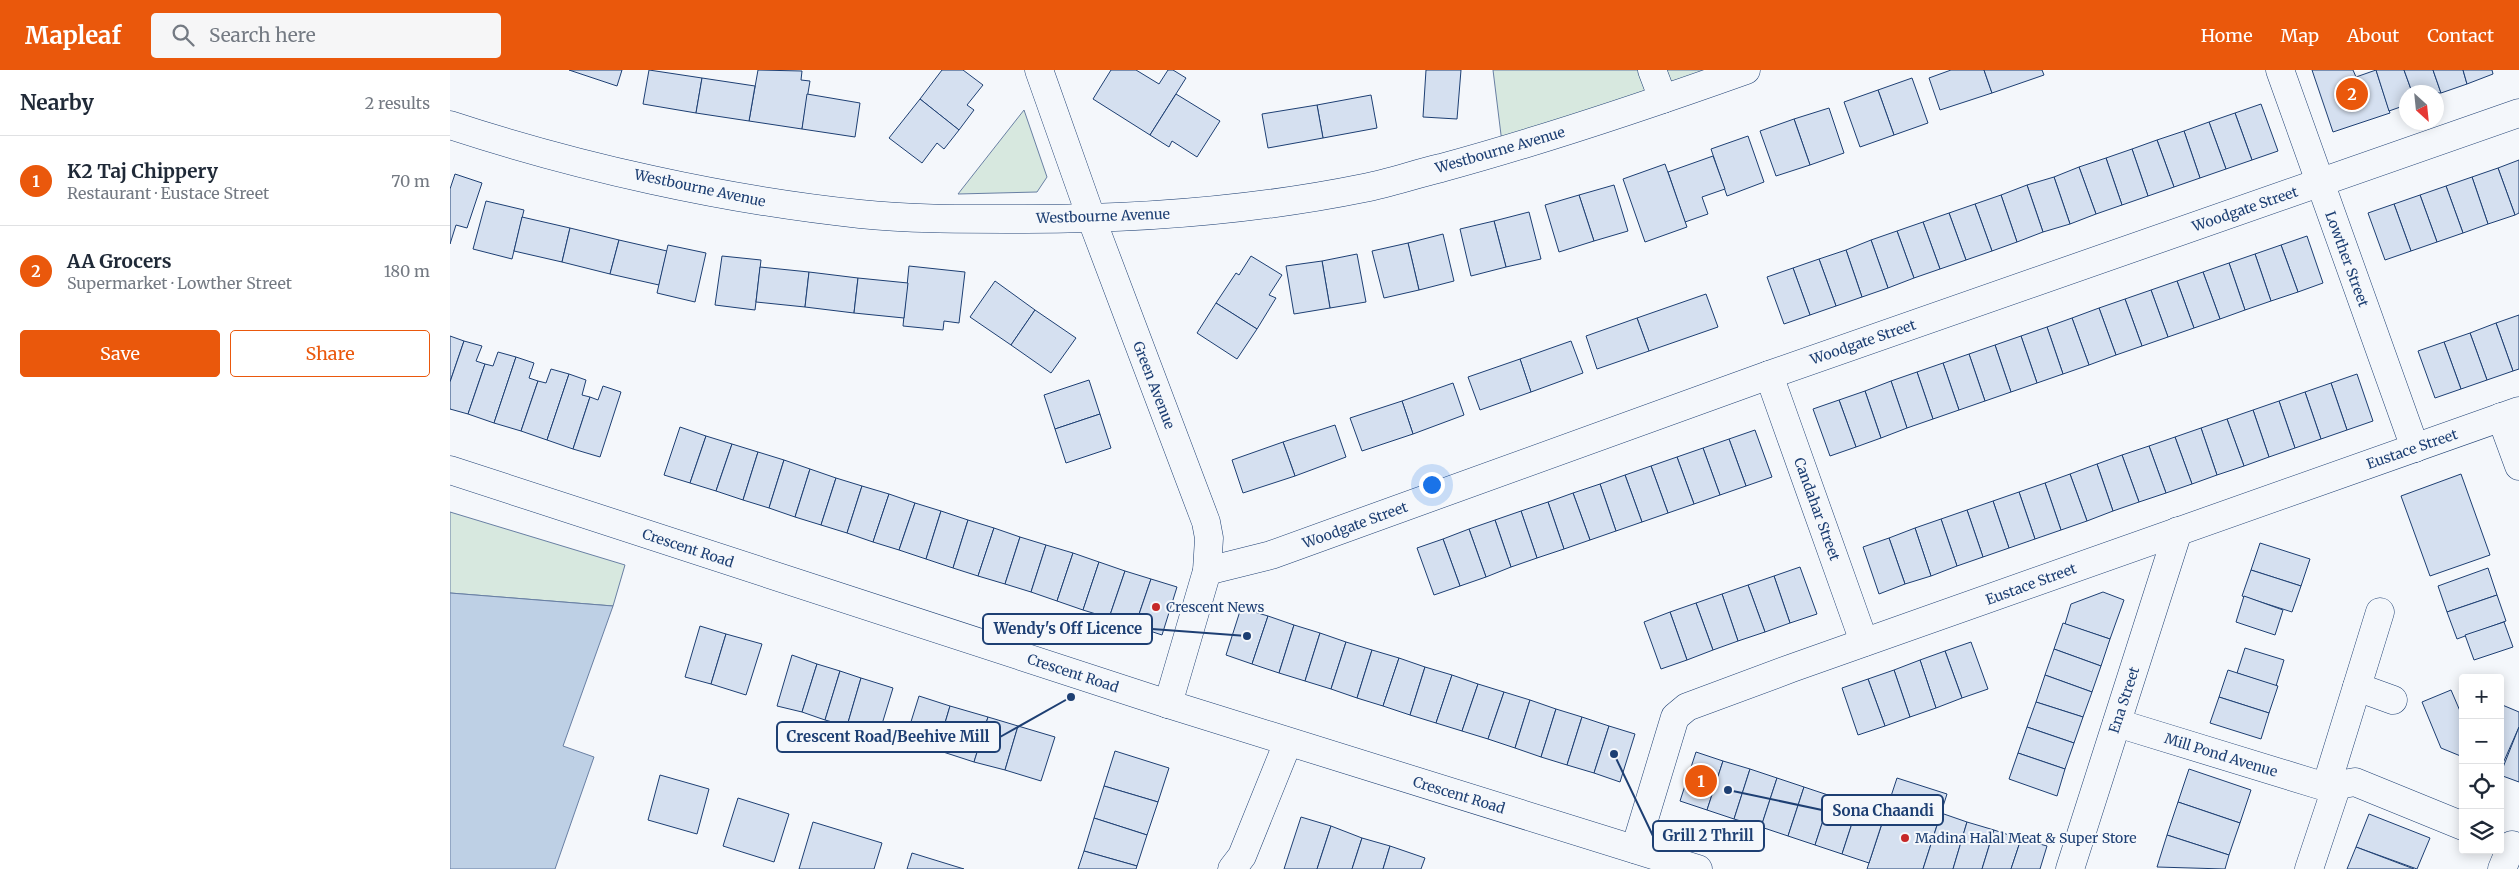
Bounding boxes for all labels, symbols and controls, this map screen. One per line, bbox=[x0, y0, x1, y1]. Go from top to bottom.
search box bbox=[151, 13, 501, 58]
text: Mapleaf bbox=[25, 20, 121, 51]
icon: search bbox=[169, 21, 197, 49]
text: Search here bbox=[209, 23, 316, 47]
text: Home bbox=[2201, 24, 2253, 47]
text: Map bbox=[2281, 24, 2319, 47]
text: About bbox=[2347, 24, 2399, 47]
text: Contact bbox=[2427, 24, 2494, 47]
pin: 2 bbox=[2336, 75, 2368, 113]
north arrow bbox=[2399, 85, 2444, 130]
text: Nearby bbox=[20, 89, 94, 116]
text: 2 results bbox=[365, 93, 430, 113]
street label: Westbourne Avenue bbox=[1432, 123, 1567, 177]
text: K2 Taj Chippery bbox=[67, 159, 218, 183]
street label: Westbourne Avenue bbox=[632, 165, 767, 211]
text: 1 bbox=[32, 171, 40, 191]
text: 70 m bbox=[391, 171, 430, 191]
street label: Woodgate Street bbox=[2189, 182, 2301, 236]
text: Restaurant · Eustace Street bbox=[67, 183, 269, 203]
street label: Westbourne Avenue bbox=[1035, 205, 1170, 227]
street label: Lowther Street bbox=[2321, 209, 2373, 310]
text: AA Grocers bbox=[67, 249, 172, 273]
text: 2 bbox=[31, 261, 41, 281]
text: 180 m bbox=[384, 261, 430, 281]
text: Supermarket · Lowther Street bbox=[67, 273, 292, 293]
street label: Woodgate Street bbox=[1807, 315, 1919, 369]
button: Save bbox=[20, 330, 220, 377]
button: Share bbox=[230, 330, 430, 377]
street label: Green Avenue bbox=[1129, 339, 1179, 431]
street label: Eustace Street bbox=[2364, 425, 2460, 473]
street label: Candahar Street bbox=[1790, 455, 1844, 564]
your location bbox=[1419, 472, 1445, 498]
street label: Woodgate Street bbox=[1299, 497, 1411, 553]
street label: Crescent Road bbox=[640, 525, 737, 571]
street label: Eustace Street bbox=[1983, 559, 2079, 609]
place label: Crescent News bbox=[1166, 598, 1264, 616]
marker: Crescent News bbox=[1150, 601, 1162, 613]
callout: Wendy's Off Licence bbox=[983, 614, 1152, 644]
text: Wendy's Off Licence bbox=[993, 619, 1142, 638]
street label: Crescent Road bbox=[1025, 650, 1122, 696]
street label: Ena Street bbox=[2105, 664, 2143, 736]
map controls bbox=[2459, 674, 2504, 854]
button: + bbox=[2459, 674, 2504, 719]
button: − bbox=[2459, 719, 2504, 764]
callout: Crescent Road/Beehive Mill bbox=[777, 722, 1000, 752]
text: Crescent Road/Beehive Mill bbox=[787, 727, 990, 746]
street label: Mill Pond Avenue bbox=[2162, 729, 2280, 781]
pin: 1 bbox=[1685, 762, 1717, 800]
button: locate bbox=[2459, 764, 2504, 809]
street label: Crescent Road bbox=[1411, 772, 1508, 818]
callout: Sona Chaandi bbox=[1822, 795, 1943, 825]
text: Sona Chaandi bbox=[1832, 801, 1934, 820]
button: layers bbox=[2459, 809, 2504, 854]
callout: Grill 2 Thrill bbox=[1653, 821, 1764, 851]
text: Grill 2 Thrill bbox=[1662, 826, 1754, 845]
place label: Madina Halal Meat & Super Store bbox=[1915, 829, 2136, 847]
marker: Madina Halal Meat & Super Store bbox=[1899, 832, 1911, 844]

